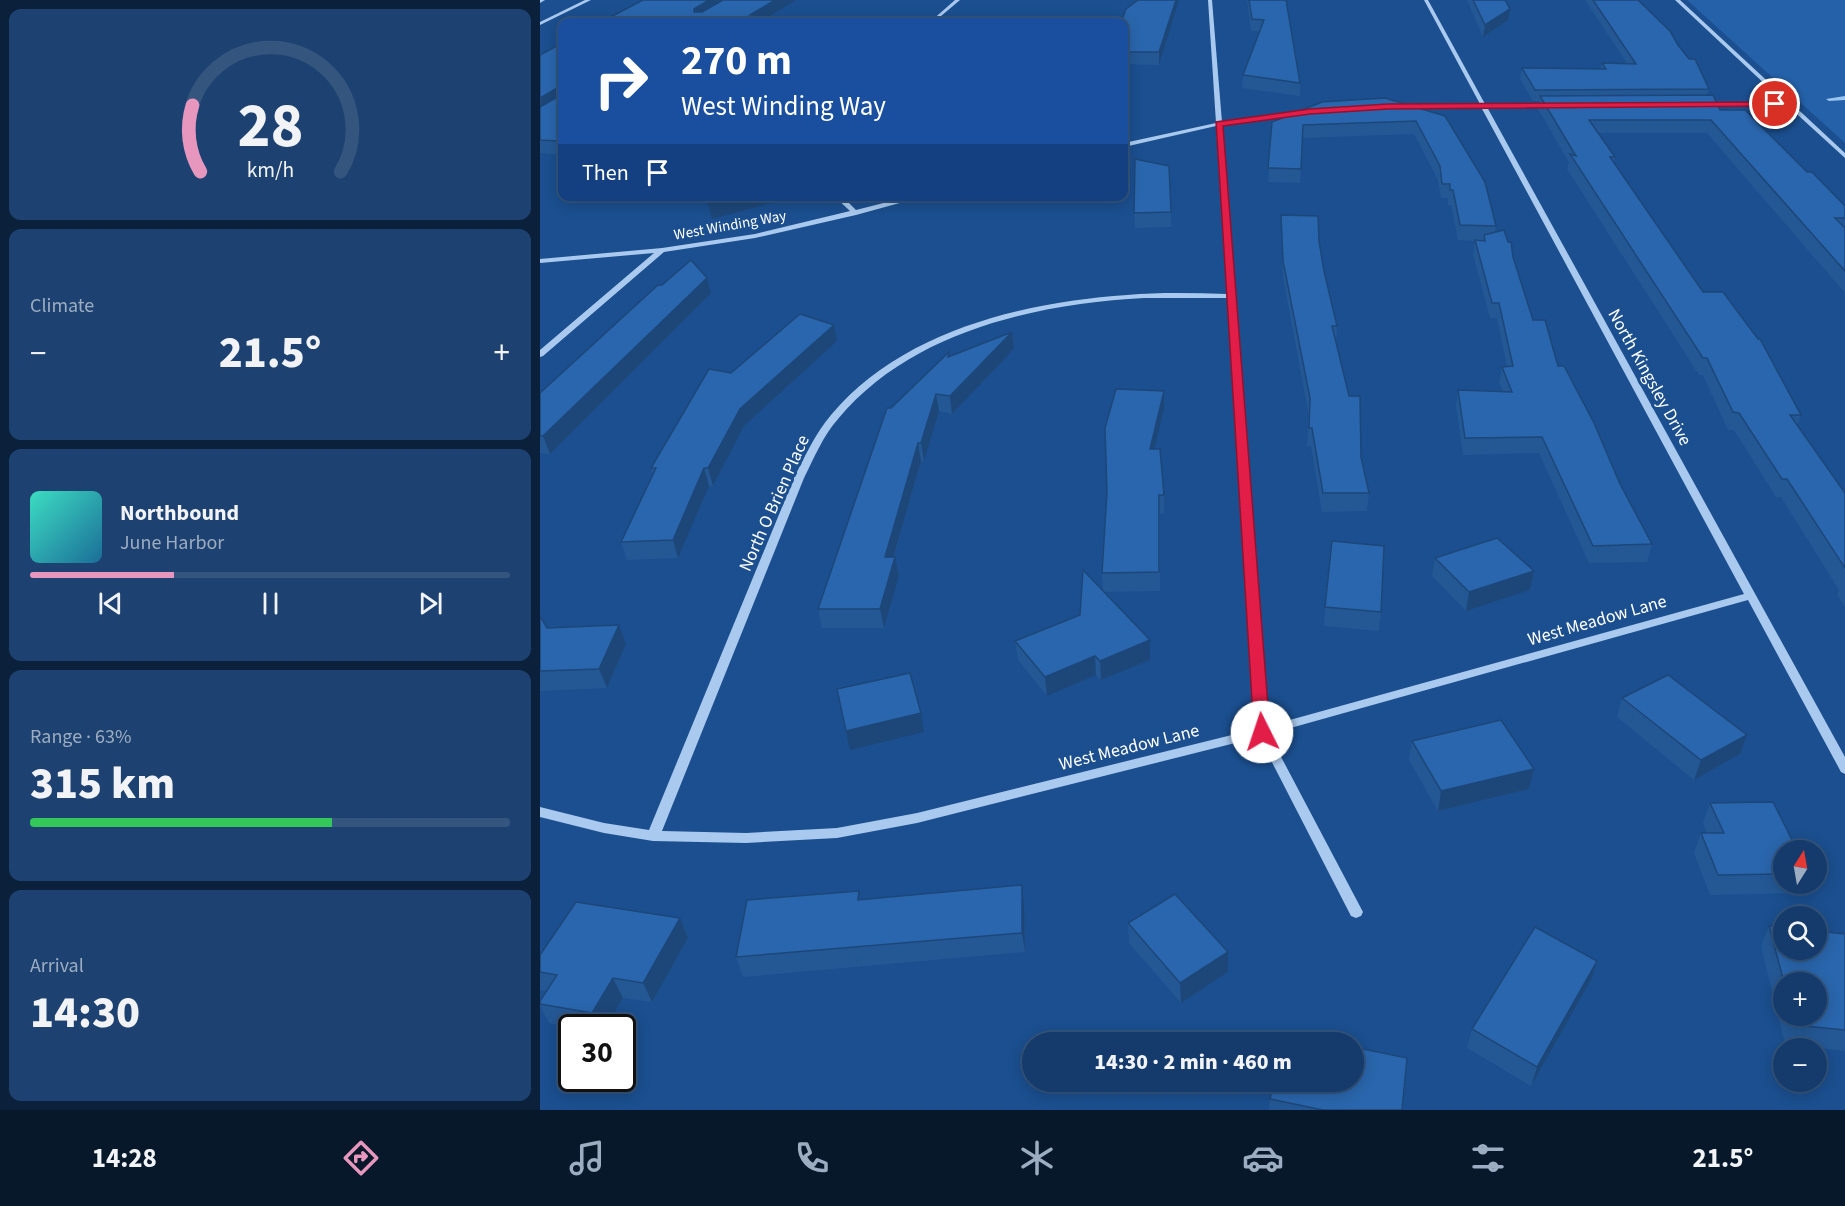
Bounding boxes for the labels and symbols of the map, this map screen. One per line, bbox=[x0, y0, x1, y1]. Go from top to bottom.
pin bbox=[1749, 78, 1800, 129]
street label: West Winding Way bbox=[672, 205, 788, 246]
street label: North Kingsley Drive bbox=[1602, 304, 1698, 450]
street label: North O Brien Place bbox=[733, 431, 816, 575]
street label: West Meadow Lane bbox=[1525, 589, 1670, 652]
position arrow bbox=[1230, 700, 1294, 764]
street label: West Meadow Lane bbox=[1056, 718, 1202, 777]
north arrow bbox=[1773, 840, 1827, 894]
speed limit sign: 30 bbox=[558, 1014, 636, 1092]

